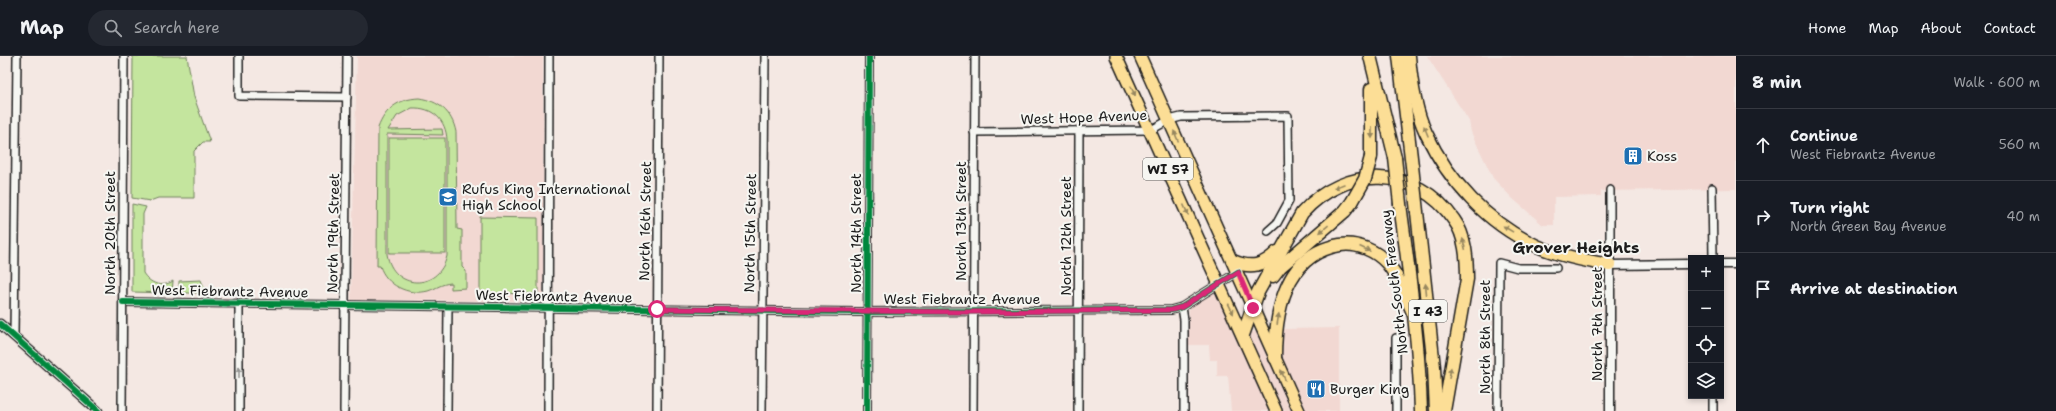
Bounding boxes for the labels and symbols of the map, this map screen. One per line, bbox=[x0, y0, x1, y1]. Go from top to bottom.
one-way arrow bbox=[1130, 86, 1136, 97]
street label: West Hope Avenue bbox=[1020, 106, 1148, 128]
one-way arrow bbox=[1422, 125, 1428, 137]
one-way arrow bbox=[1369, 127, 1375, 140]
one-way arrow bbox=[1173, 131, 1179, 142]
building icon: Koss bbox=[1622, 145, 1644, 167]
place label: Koss bbox=[1647, 147, 1677, 165]
road number: WI 57 bbox=[1143, 158, 1193, 180]
street label: North 16th Street bbox=[635, 161, 655, 281]
street label: North 13th Street bbox=[952, 161, 970, 281]
street label: North 20th Street bbox=[101, 171, 119, 295]
street label: North 19th Street bbox=[323, 173, 343, 293]
street label: North 15th Street bbox=[740, 173, 760, 293]
street label: North 14th Street bbox=[847, 173, 865, 293]
street label: North 12th Street bbox=[1057, 176, 1075, 296]
place label: Rufus King International High School bbox=[462, 180, 631, 214]
one-way arrow bbox=[1332, 183, 1344, 189]
school or university icon: Rufus King International High School bbox=[437, 186, 459, 208]
one-way arrow bbox=[1183, 204, 1189, 216]
street label: North-South Freeway bbox=[1376, 209, 1412, 355]
one-way arrow bbox=[1318, 224, 1329, 233]
one-way arrow bbox=[1503, 225, 1514, 233]
district label: Grover Heights bbox=[1512, 237, 1640, 258]
one-way arrow bbox=[1460, 238, 1466, 251]
one-way arrow bbox=[1359, 246, 1371, 252]
street label: North 7th Street bbox=[1588, 267, 1606, 381]
street label: North 8th Street bbox=[1476, 280, 1494, 394]
street label: West Fiebrantz Avenue bbox=[151, 281, 309, 301]
one-way arrow bbox=[1422, 283, 1429, 295]
street label: West Fiebrantz Avenue bbox=[475, 286, 633, 306]
street label: West Fiebrantz Avenue bbox=[884, 290, 1041, 308]
route end bbox=[1244, 299, 1262, 317]
route start bbox=[648, 300, 666, 318]
road number: I 43 bbox=[1409, 300, 1447, 322]
one-way arrow bbox=[1228, 303, 1234, 315]
one-way arrow bbox=[1275, 313, 1281, 325]
one-way arrow bbox=[236, 365, 242, 378]
one-way arrow bbox=[1447, 366, 1453, 379]
one-way arrow bbox=[1280, 370, 1286, 381]
restaurant icon: Burger King bbox=[1305, 378, 1327, 400]
place label: Burger King bbox=[1330, 380, 1409, 398]

